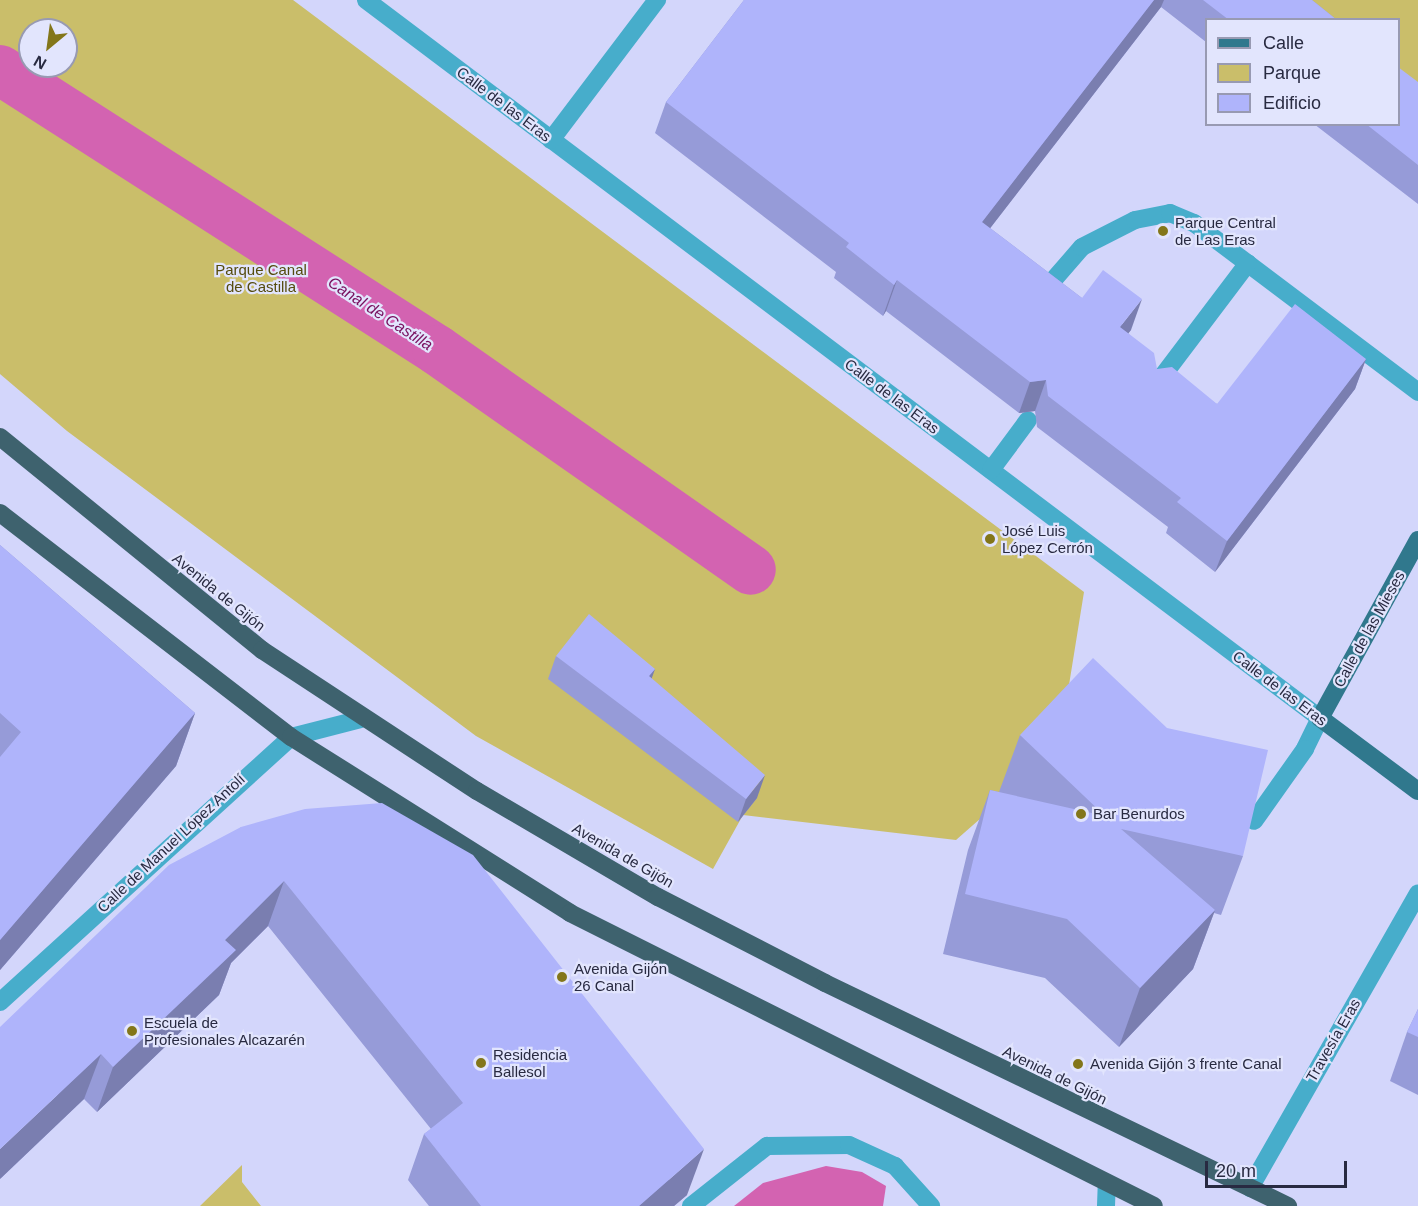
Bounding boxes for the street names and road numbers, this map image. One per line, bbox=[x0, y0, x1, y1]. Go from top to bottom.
street label: Calle de las Eras bbox=[453, 63, 555, 145]
street label: Calle de las Eras bbox=[841, 355, 943, 437]
street label: Avenida de Gijón bbox=[169, 549, 269, 635]
street label: Calle de las Mieses bbox=[1330, 568, 1408, 690]
street label: Calle de las Eras bbox=[1229, 647, 1331, 729]
street label: Calle de Manuel López Antolí bbox=[93, 770, 249, 916]
street label: Avenida de Gijón bbox=[569, 819, 677, 891]
street label: Travesía Eras bbox=[1302, 995, 1364, 1085]
street label: Avenida de Gijón bbox=[1000, 1042, 1110, 1108]

